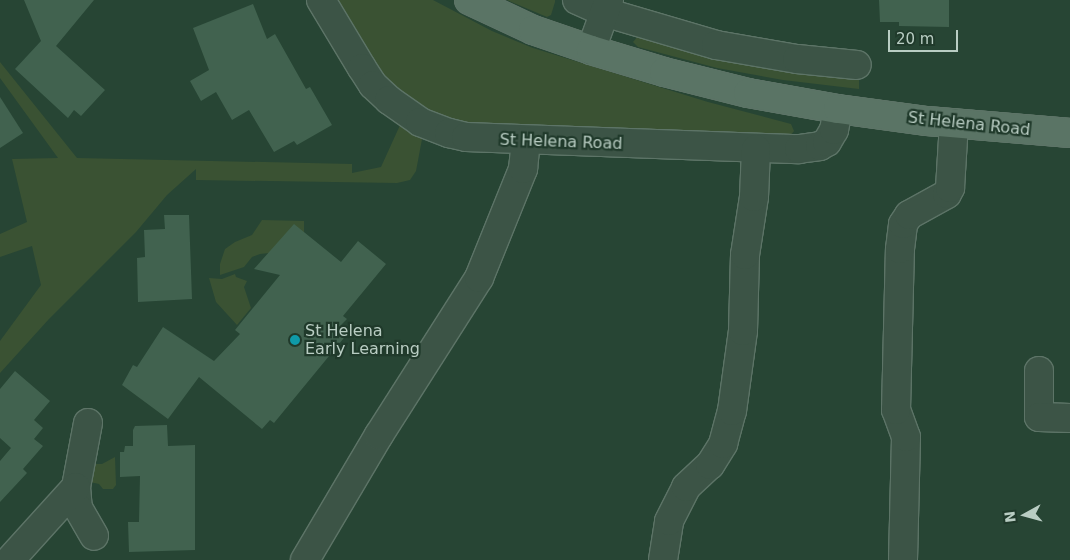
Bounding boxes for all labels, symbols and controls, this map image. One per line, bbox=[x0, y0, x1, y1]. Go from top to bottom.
scale bar bbox=[890, 20, 960, 52]
text: 20 m bbox=[896, 30, 934, 48]
street label: St Helena Road bbox=[907, 108, 1031, 140]
street label: St Helena Road bbox=[499, 130, 623, 154]
place label: St Helena Early Learning bbox=[305, 321, 420, 359]
marker: St Helena Early Learning bbox=[289, 334, 301, 346]
north arrow bbox=[1000, 490, 1050, 540]
text: N bbox=[1001, 510, 1019, 524]

